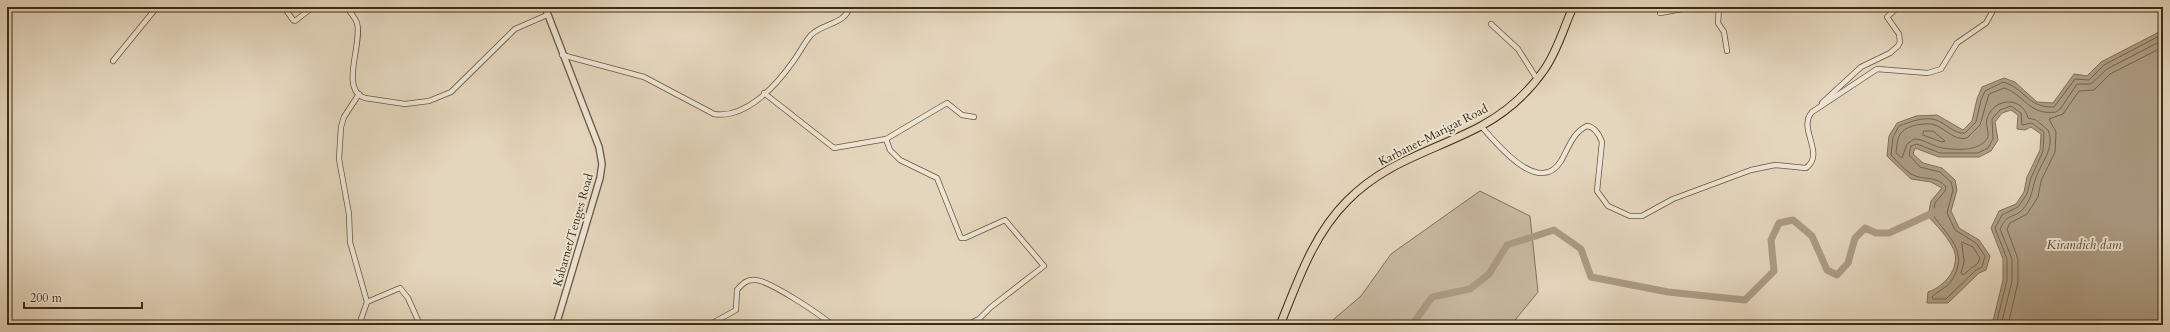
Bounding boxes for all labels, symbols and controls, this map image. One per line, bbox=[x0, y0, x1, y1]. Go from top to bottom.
street label: Karbanet-Marigat Road bbox=[1375, 100, 1491, 170]
street label: Kabarnet/Tenges Road bbox=[549, 171, 597, 288]
water label: Kirandich dam bbox=[2046, 236, 2122, 254]
scale bar bbox=[24, 284, 142, 310]
text: 200 m bbox=[30, 290, 63, 306]

